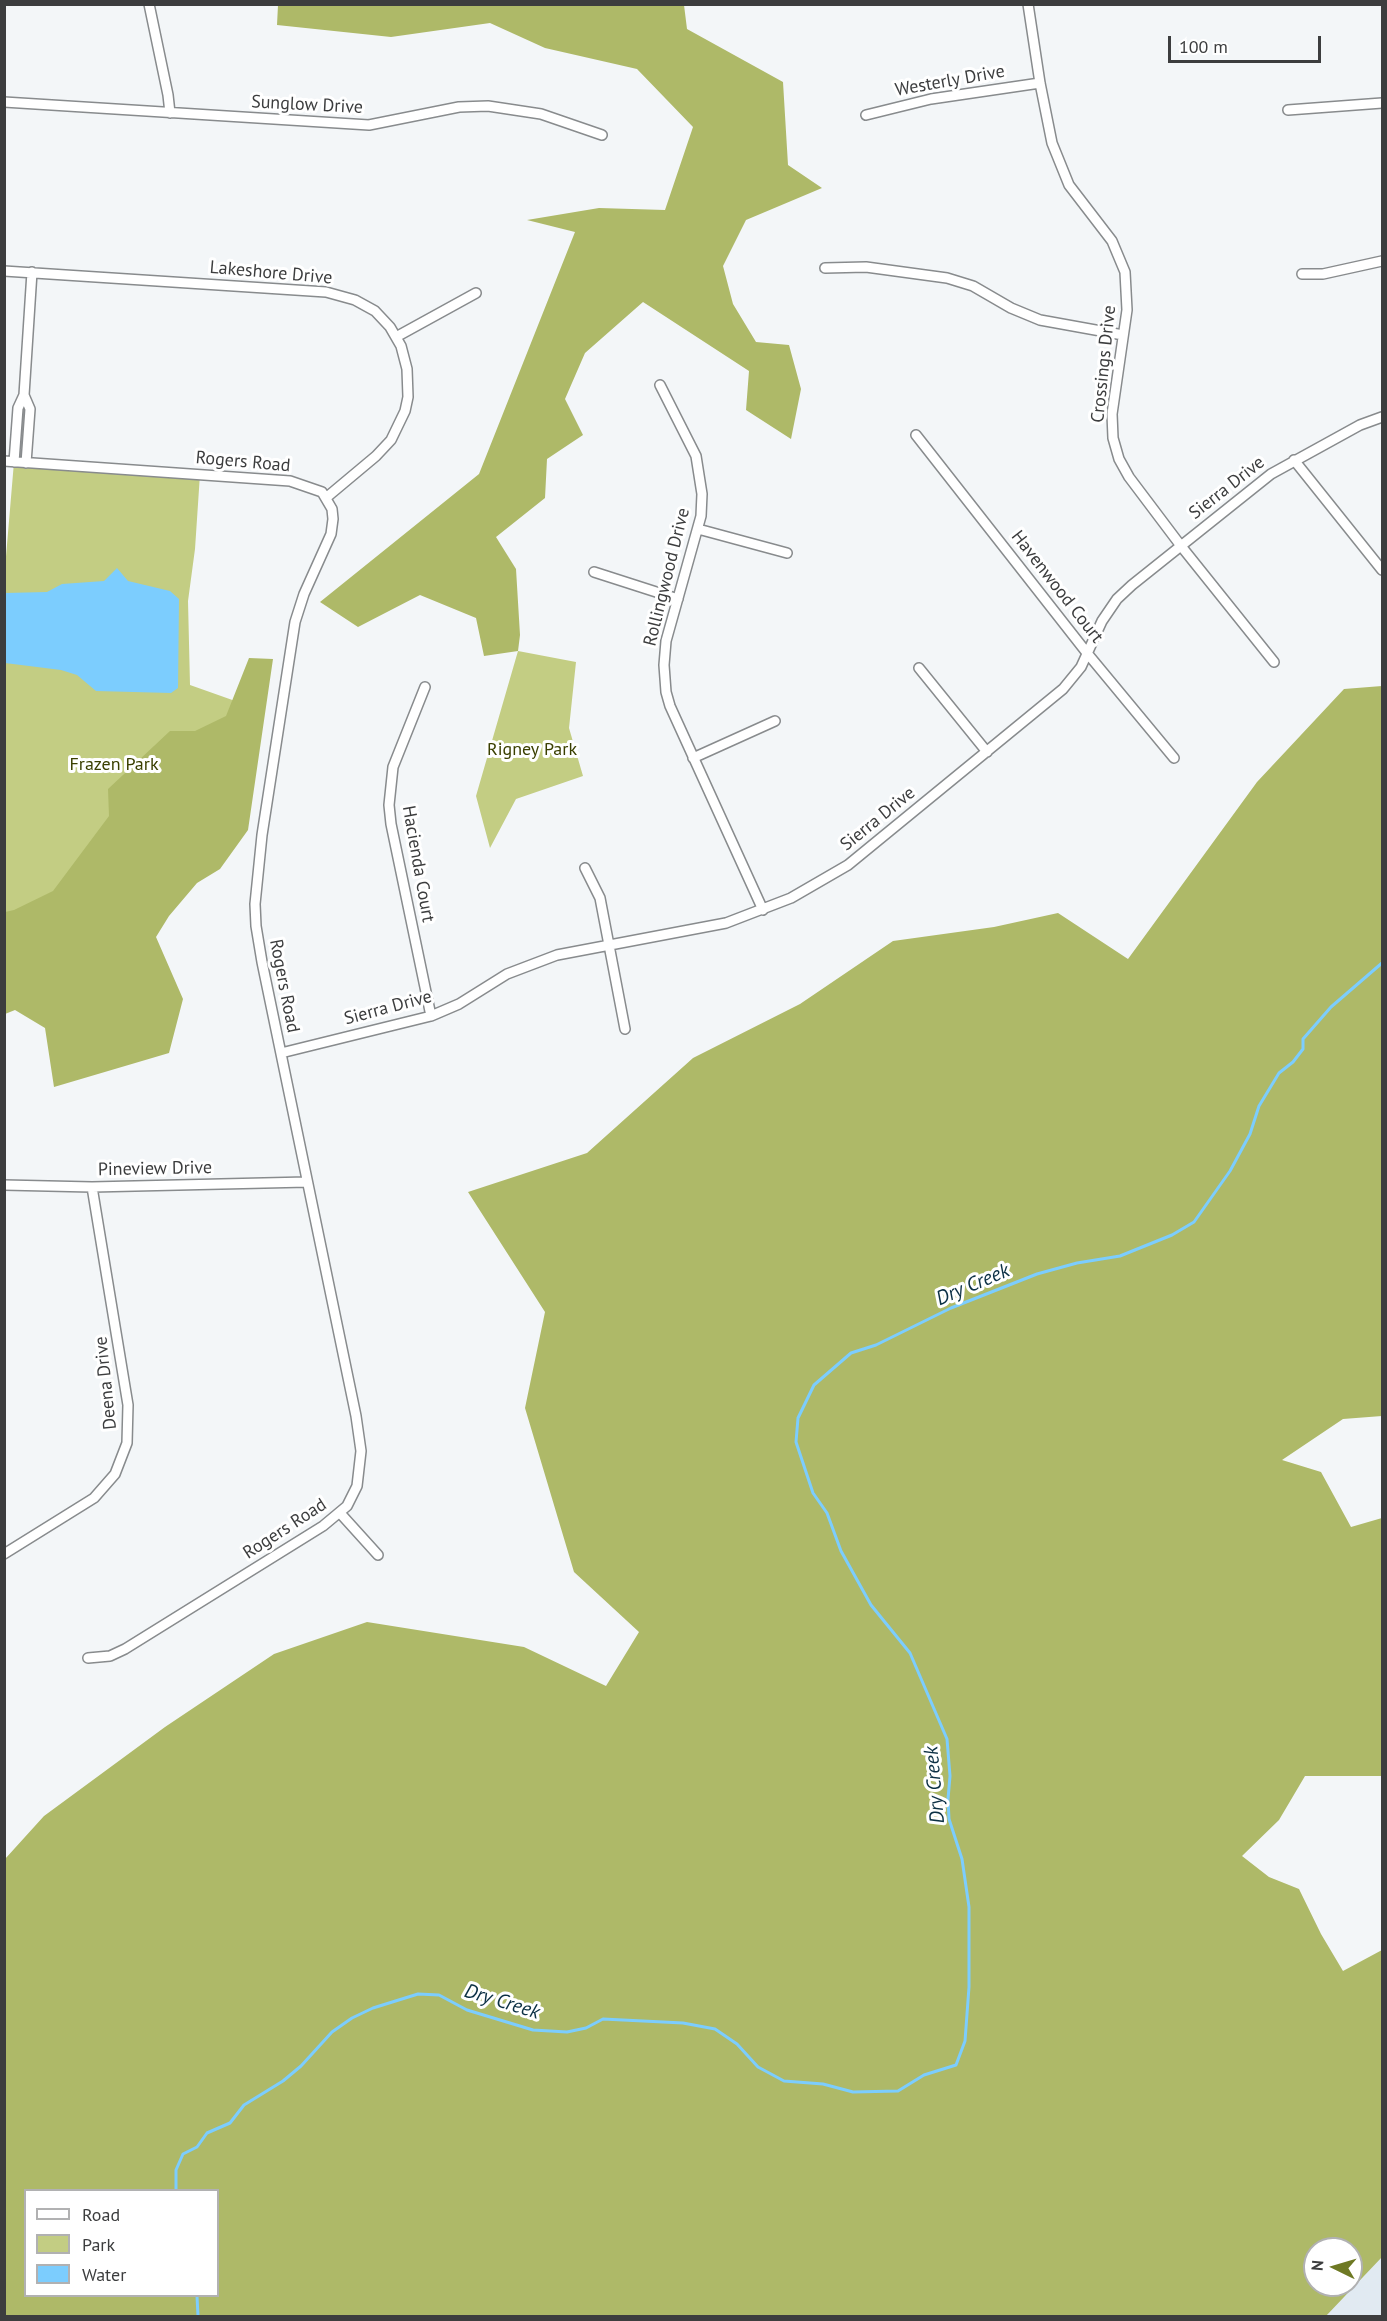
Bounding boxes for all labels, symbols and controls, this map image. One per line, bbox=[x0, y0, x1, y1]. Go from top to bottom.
scale bar bbox=[1171, 24, 1324, 62]
text: 100 m bbox=[1179, 35, 1228, 58]
street label: Westerly Drive bbox=[894, 61, 1006, 101]
street label: Sunglow Drive bbox=[251, 91, 363, 119]
street label: Lakeshore Drive bbox=[209, 257, 333, 289]
street label: Crossings Drive bbox=[1087, 304, 1121, 424]
street label: Rogers Road bbox=[195, 447, 291, 477]
street label: Sierra Drive bbox=[1185, 452, 1269, 524]
street label: Rollingwood Drive bbox=[639, 506, 695, 648]
street label: Havenwood Court bbox=[1006, 526, 1108, 648]
park label: Rigney Park bbox=[487, 739, 577, 761]
park label: Frazen Park bbox=[69, 754, 159, 776]
street label: Sierra Drive bbox=[836, 782, 920, 856]
street label: Hacienda Court bbox=[397, 804, 439, 924]
street label: Rogers Road bbox=[264, 937, 304, 1035]
street label: Sierra Drive bbox=[342, 986, 434, 1030]
street label: Pineview Drive bbox=[98, 1157, 212, 1181]
water label: Dry Creek bbox=[933, 1259, 1013, 1311]
street label: Deena Drive bbox=[90, 1335, 122, 1431]
street label: Rogers Road bbox=[239, 1494, 331, 1564]
water label: Dry Creek bbox=[920, 1745, 950, 1825]
water label: Dry Creek bbox=[461, 1979, 543, 2025]
legend bbox=[24, 2189, 219, 2297]
text: Road bbox=[82, 2203, 120, 2226]
text: Park bbox=[82, 2233, 115, 2256]
north arrow bbox=[1303, 2237, 1363, 2297]
text: N bbox=[1307, 2260, 1327, 2272]
text: Water bbox=[82, 2263, 126, 2286]

